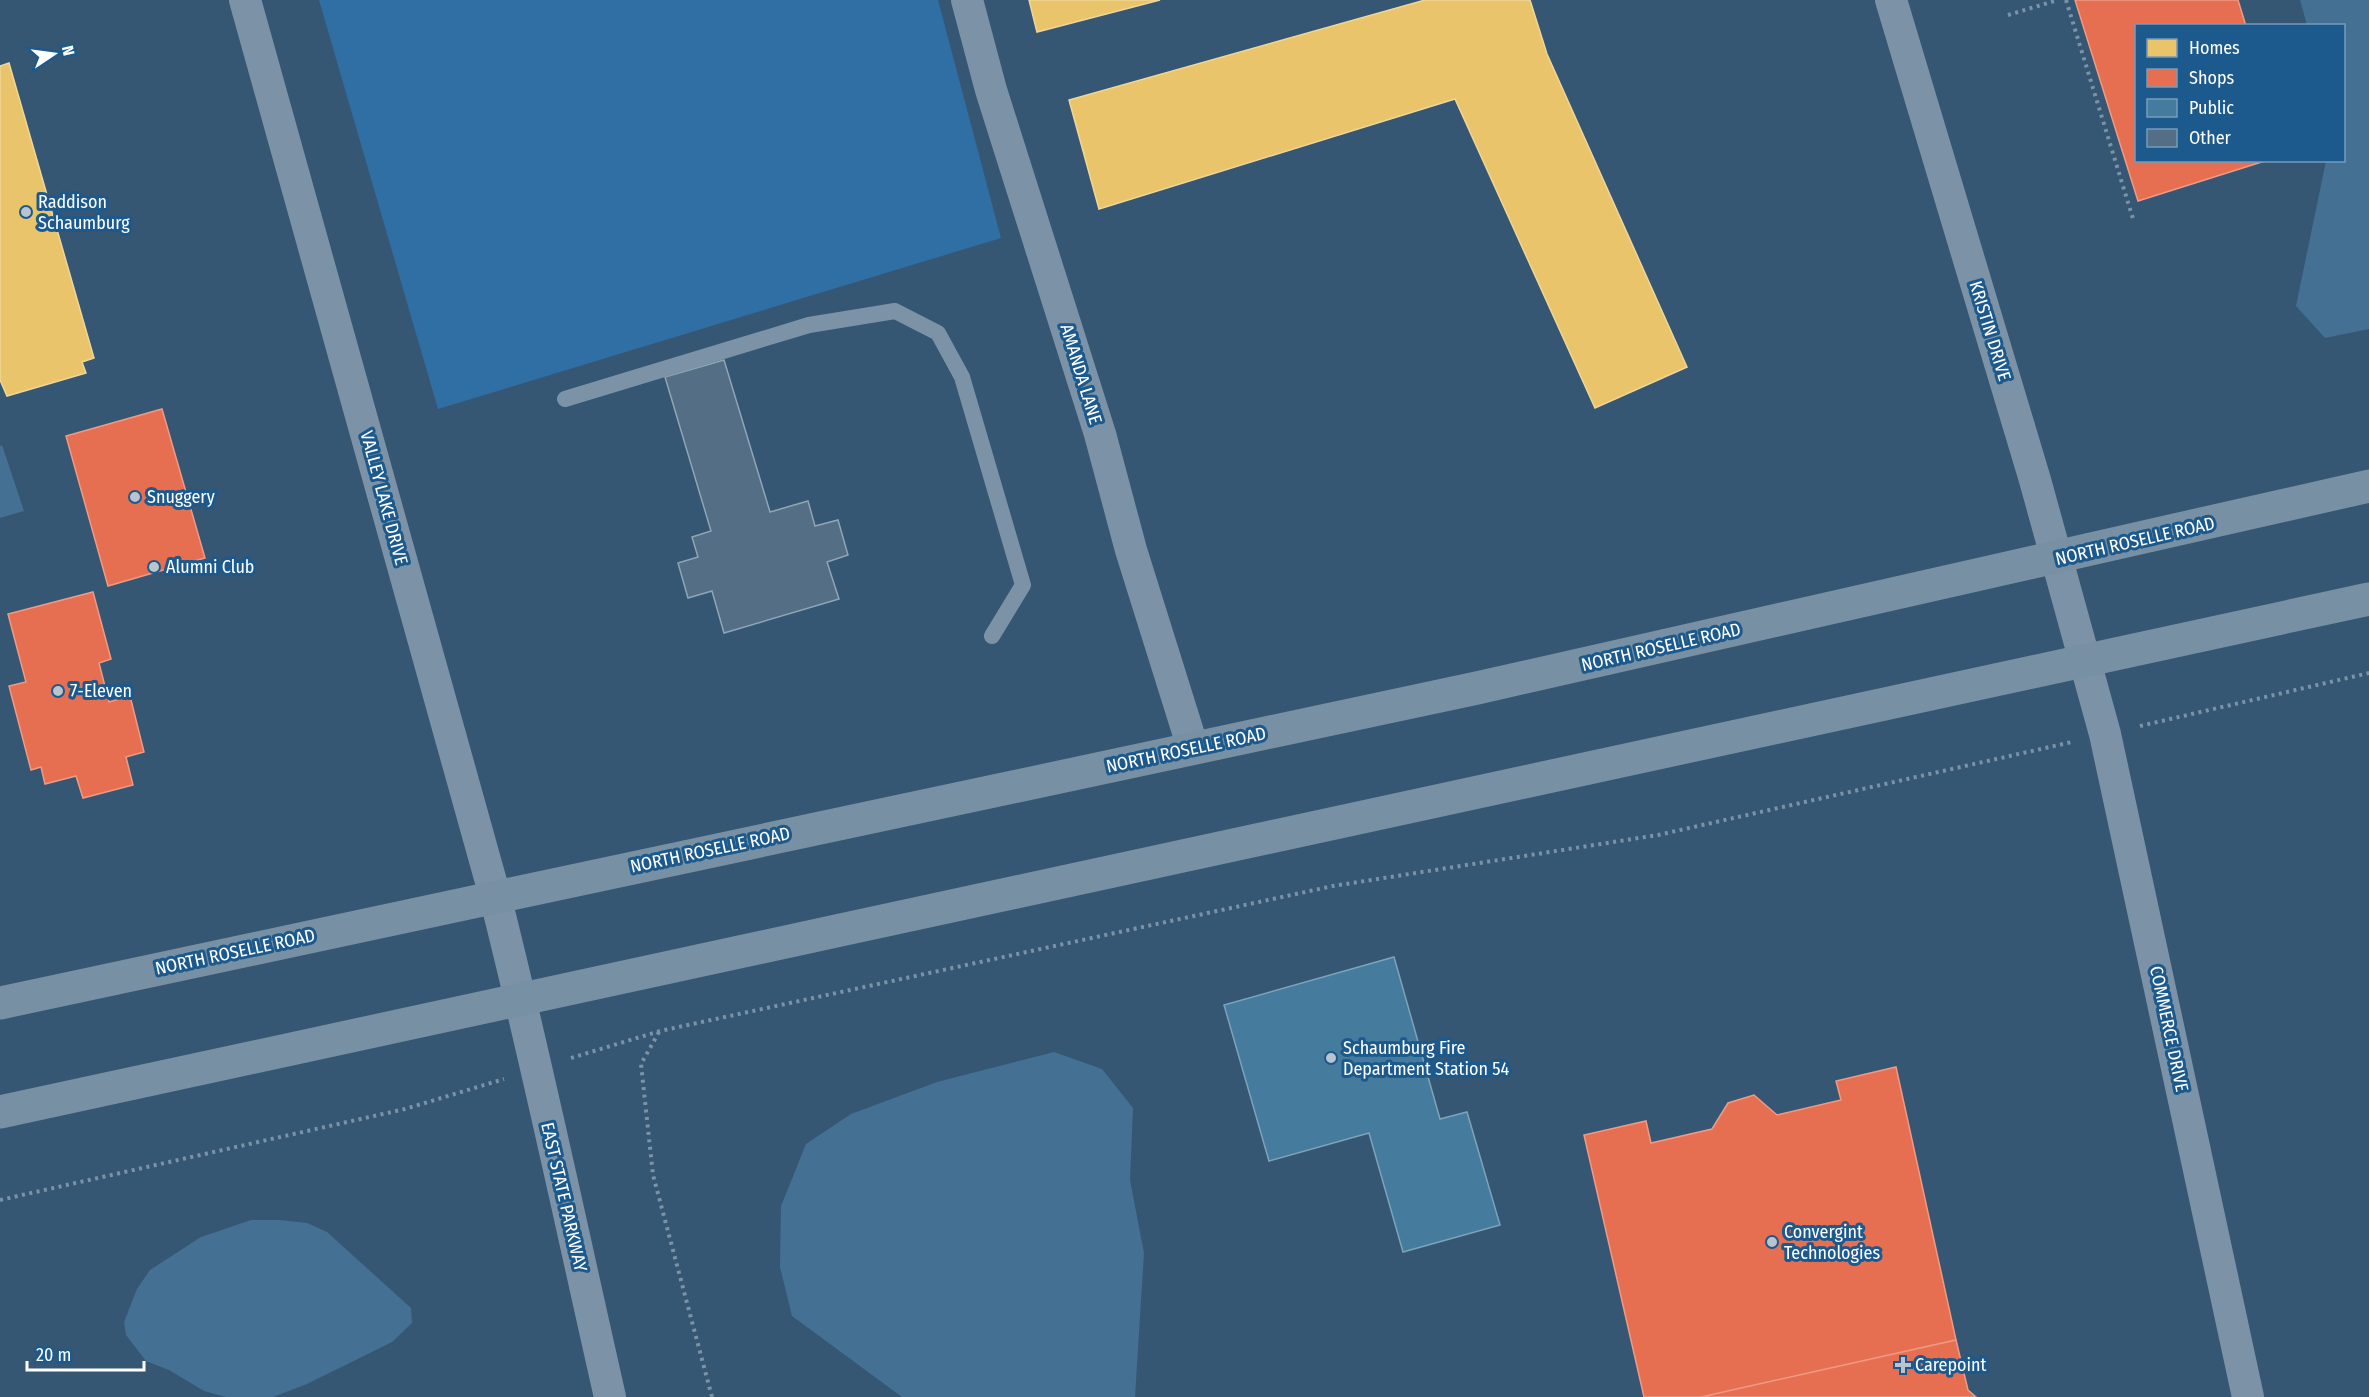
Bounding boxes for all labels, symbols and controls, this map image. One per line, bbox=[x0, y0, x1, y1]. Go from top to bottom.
north arrow bbox=[24, 24, 84, 84]
legend bbox=[2135, 24, 2345, 162]
text: Homes bbox=[2189, 37, 2240, 59]
text: N bbox=[58, 44, 78, 58]
text: Shops bbox=[2189, 67, 2234, 89]
text: Public bbox=[2189, 97, 2234, 119]
text: Other bbox=[2189, 127, 2232, 149]
place label: Raddison Schaumburg bbox=[38, 191, 130, 234]
marker: Raddison Schaumburg bbox=[19, 205, 33, 219]
street label: KRISTIN DRIVE bbox=[1964, 278, 2016, 384]
street label: AMANDA LANE bbox=[1055, 321, 1107, 427]
street label: VALLEY LAKE DRIVE bbox=[356, 428, 412, 568]
place label: Snuggery bbox=[147, 486, 215, 508]
marker: Snuggery bbox=[128, 490, 142, 504]
street label: NORTH ROSELLE ROAD bbox=[2053, 512, 2217, 570]
place label: Alumni Club bbox=[166, 556, 254, 578]
marker: Alumni Club bbox=[147, 560, 161, 574]
street label: NORTH ROSELLE ROAD bbox=[1579, 618, 1743, 676]
place label: 7-Eleven bbox=[70, 680, 132, 702]
marker: 7-Eleven bbox=[51, 684, 65, 698]
street label: NORTH ROSELLE ROAD bbox=[1104, 722, 1268, 778]
street label: NORTH ROSELLE ROAD bbox=[628, 822, 792, 878]
street label: NORTH ROSELLE ROAD bbox=[153, 924, 317, 980]
street label: COMMERCE DRIVE bbox=[2145, 964, 2193, 1094]
place label: Schaumburg Fire Department Station 54 bbox=[1343, 1037, 1509, 1080]
marker: Schaumburg Fire Department Station 54 bbox=[1324, 1051, 1338, 1065]
street label: EAST STATE PARKWAY bbox=[536, 1120, 592, 1274]
place label: Convergint Technologies bbox=[1784, 1221, 1880, 1264]
marker: Convergint Technologies bbox=[1765, 1235, 1779, 1249]
scale bar bbox=[27, 1334, 144, 1372]
text: 20 m bbox=[36, 1344, 71, 1366]
place label: Carepoint bbox=[1915, 1354, 1987, 1376]
marker: Carepoint bbox=[1896, 1358, 1910, 1372]

